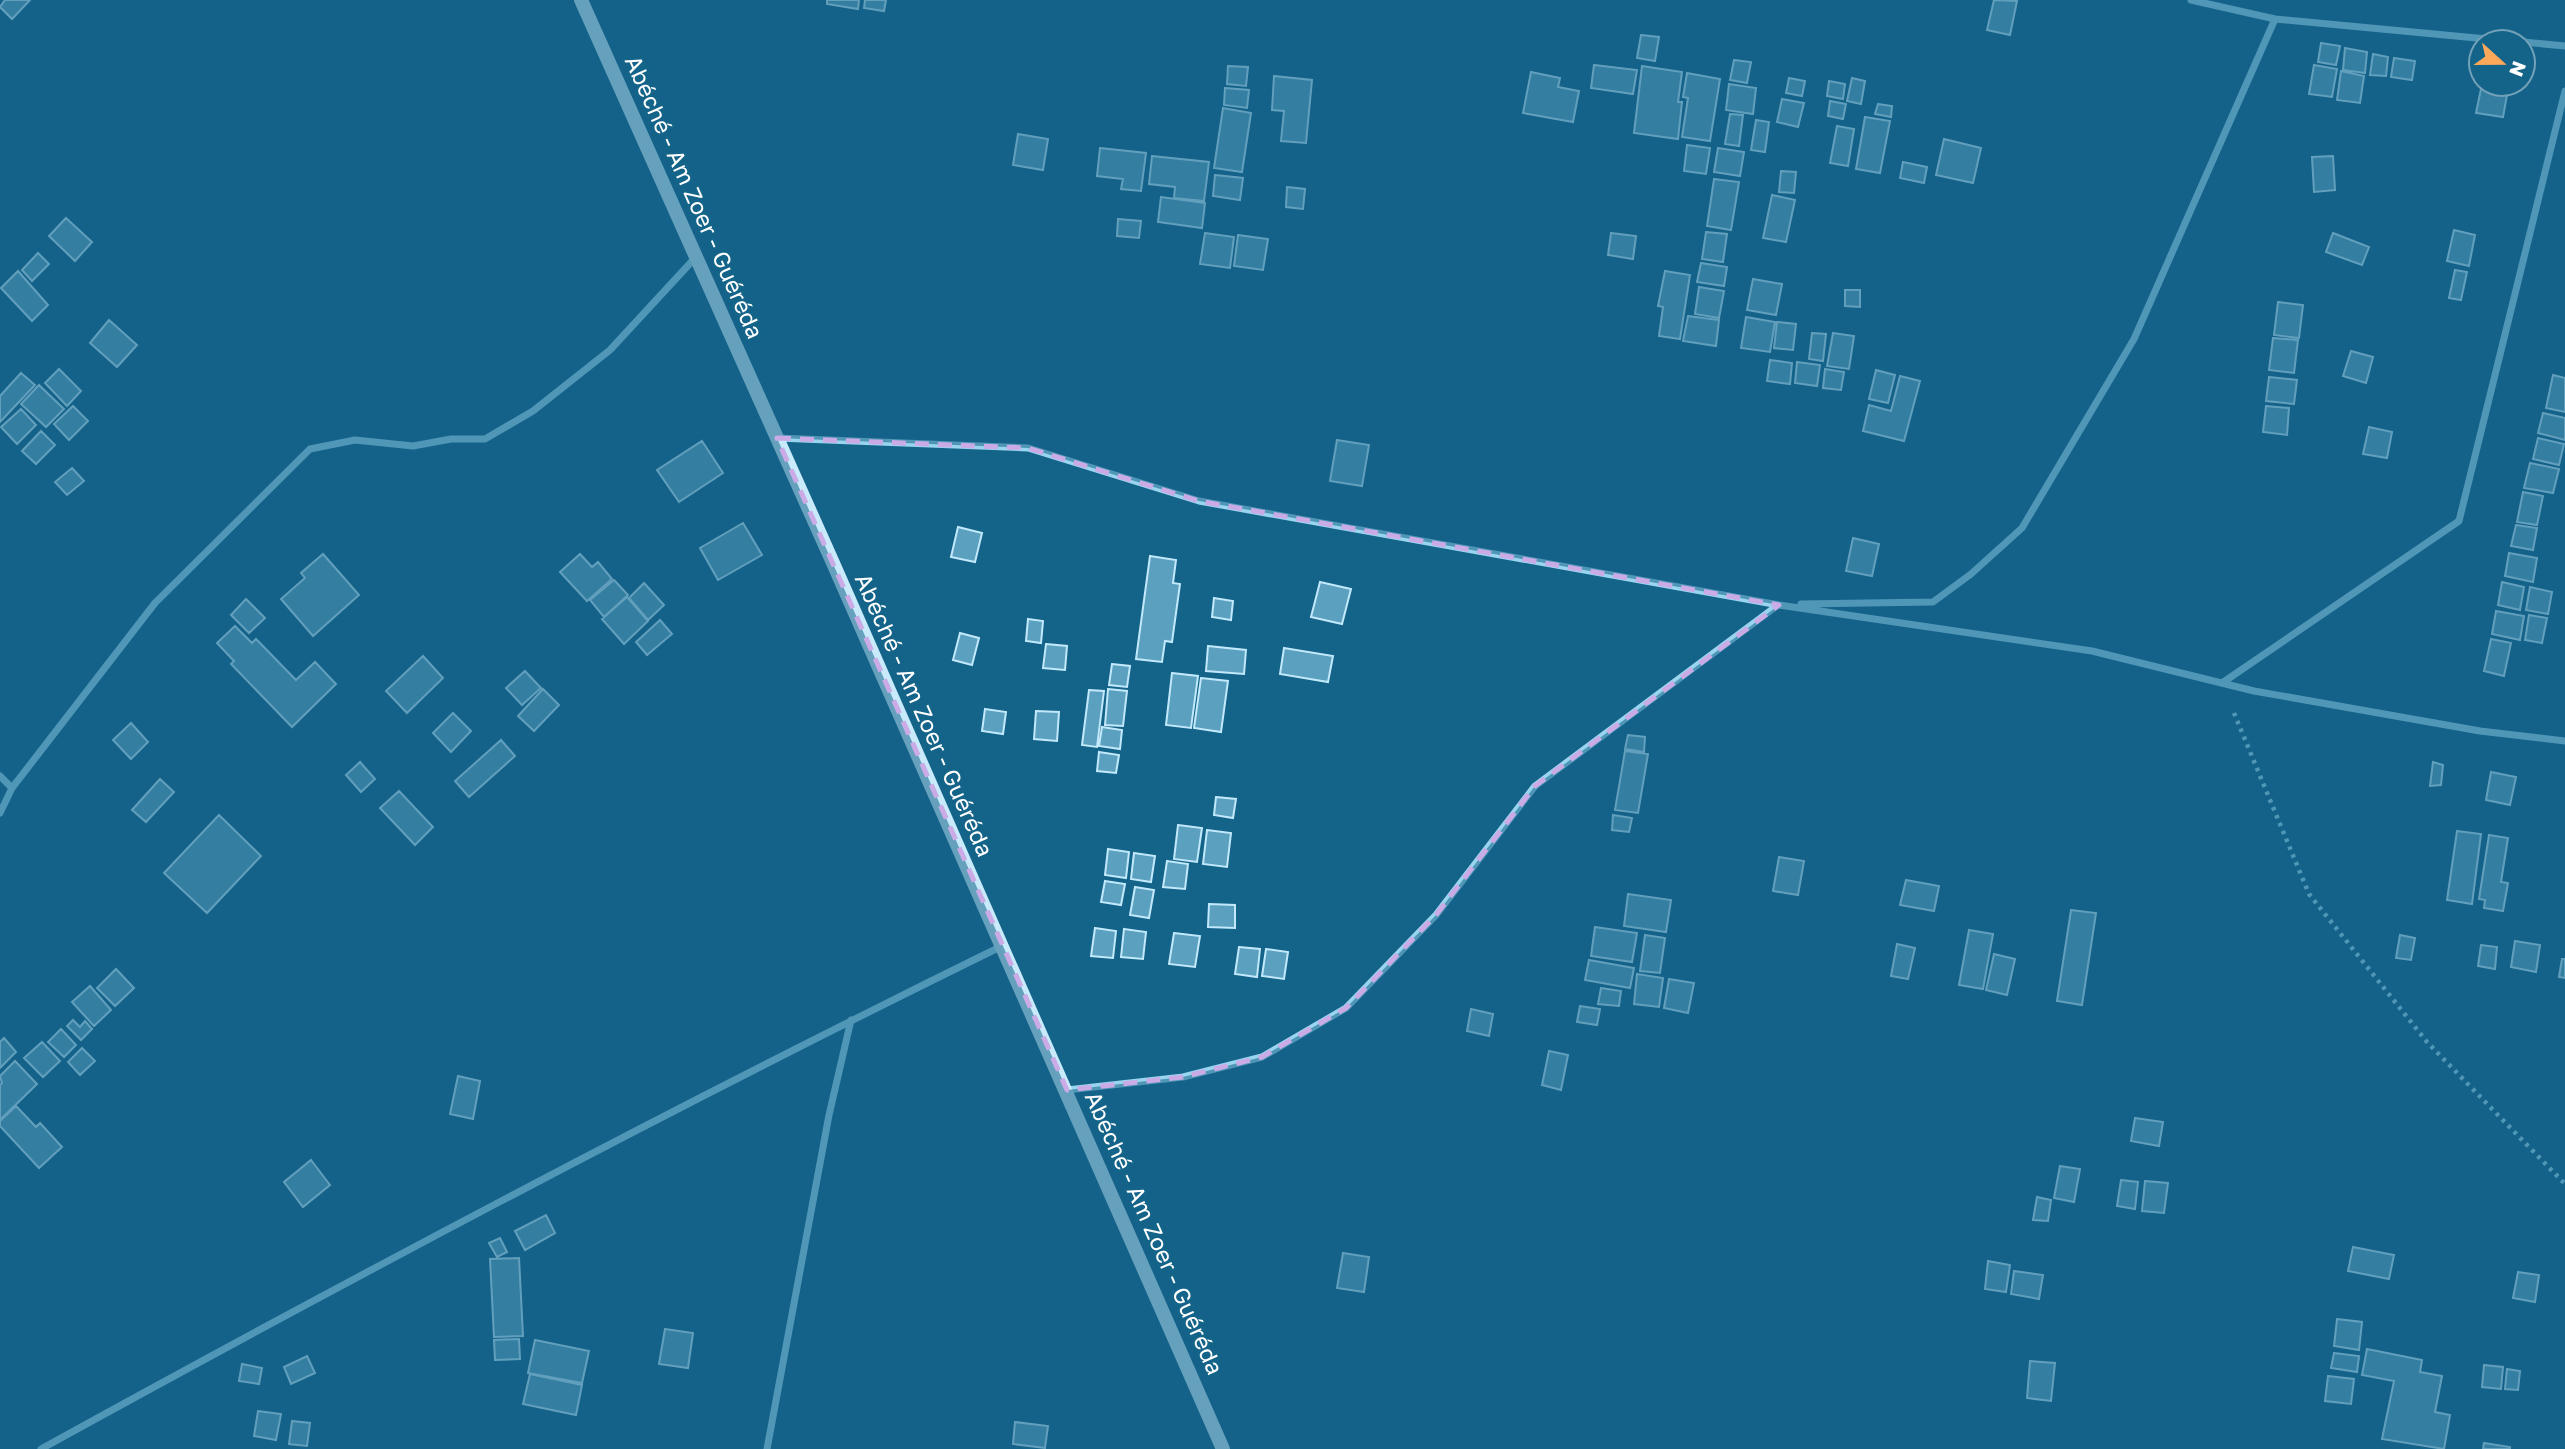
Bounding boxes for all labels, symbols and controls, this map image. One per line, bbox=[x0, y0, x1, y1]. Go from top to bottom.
north arrow bbox=[2467, 28, 2537, 98]
street label: Abéché - Am Zoer - Guéréda bbox=[620, 51, 770, 343]
text: N bbox=[2505, 58, 2532, 80]
street label: Abéché - Am Zoer - Guéréda bbox=[850, 569, 1000, 861]
street label: Abéché - Am Zoer - Guéréda bbox=[1080, 1087, 1230, 1379]

